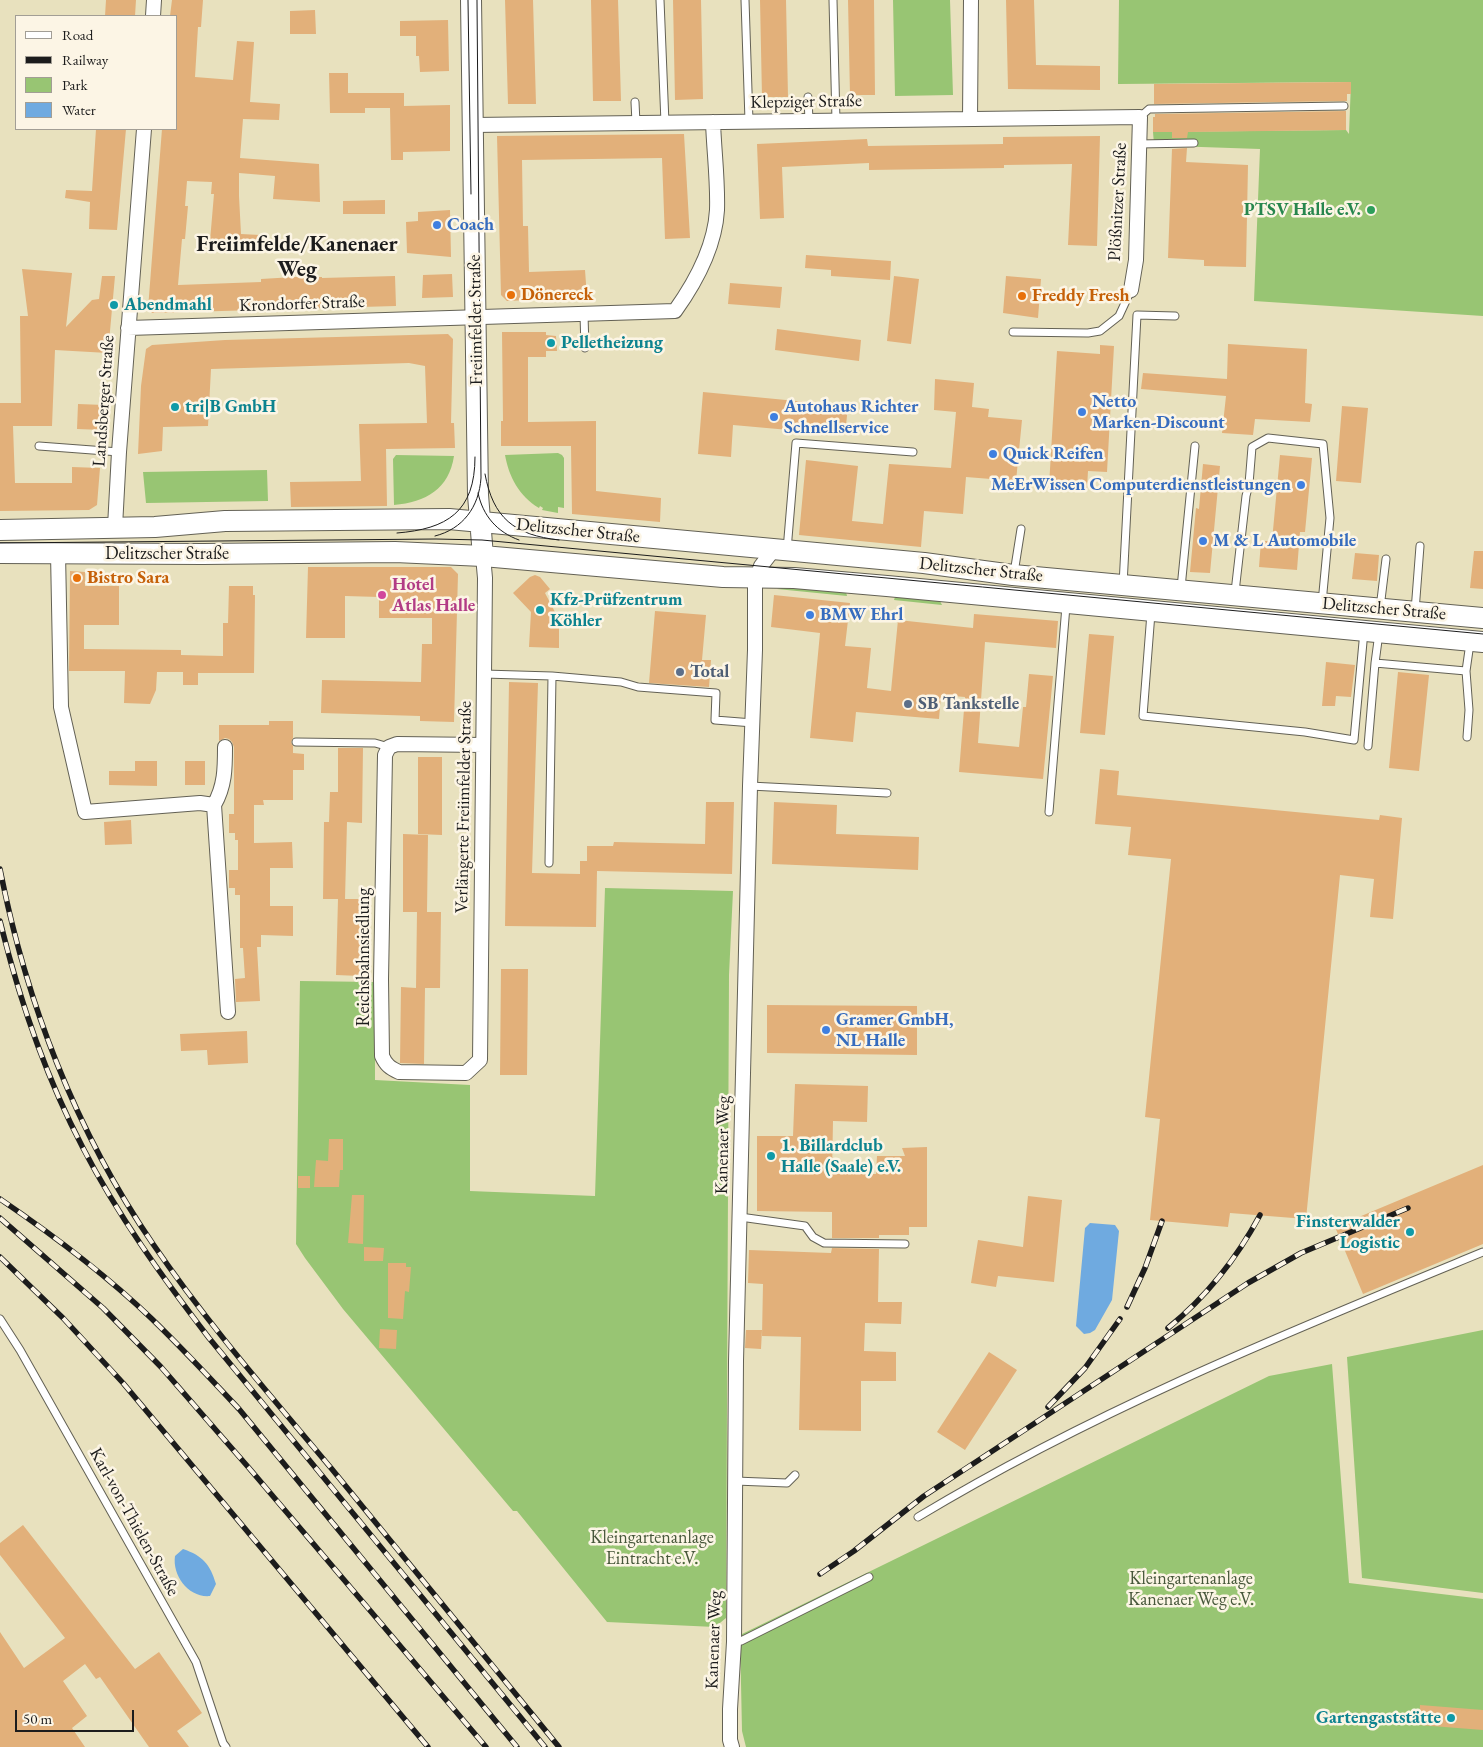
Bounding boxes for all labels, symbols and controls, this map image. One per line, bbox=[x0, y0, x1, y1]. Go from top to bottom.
legend bbox=[15, 15, 178, 130]
text: Road bbox=[62, 25, 93, 44]
text: Railway bbox=[62, 50, 108, 69]
text: Park bbox=[62, 75, 88, 94]
street label: Klepziger Straße bbox=[750, 90, 862, 114]
text: Water bbox=[62, 100, 96, 119]
street label: Plößnitzer Straße bbox=[1104, 142, 1132, 262]
place label: PTSV Halle e.V. bbox=[1244, 199, 1361, 221]
marker: PTSV Halle e.V. bbox=[1365, 204, 1377, 216]
place label: Coach bbox=[447, 214, 494, 236]
marker: Coach bbox=[431, 219, 443, 231]
district label: Freiimfelde/Kanenaer Weg bbox=[196, 232, 398, 284]
street label: Freiimfelder Straße bbox=[464, 254, 488, 386]
place label: Dönereck bbox=[521, 284, 593, 306]
place label: Freddy Fresh bbox=[1032, 285, 1130, 307]
marker: Dönereck bbox=[505, 289, 517, 301]
marker: Freddy Fresh bbox=[1016, 290, 1028, 302]
street label: Krondorfer Straße bbox=[239, 291, 365, 317]
place label: Abendmahl bbox=[124, 294, 212, 316]
marker: Abendmahl bbox=[108, 299, 120, 311]
place label: Pelletheizung bbox=[561, 332, 663, 354]
street label: Landsberger Straße bbox=[89, 334, 119, 468]
marker: Pelletheizung bbox=[545, 337, 557, 349]
place label: Netto Marken-Discount bbox=[1092, 391, 1225, 434]
place label: tri|B GmbH bbox=[185, 396, 276, 418]
place label: Autohaus Richter Schnellservice bbox=[784, 396, 919, 438]
marker: tri|B GmbH bbox=[169, 401, 181, 413]
marker: Netto Marken-Discount bbox=[1076, 406, 1088, 418]
marker: Autohaus Richter Schnellservice bbox=[768, 411, 780, 423]
place label: Quick Reifen bbox=[1003, 443, 1103, 465]
marker: Quick Reifen bbox=[987, 448, 999, 460]
place label: MeErWissen Computerdienstleistungen bbox=[991, 474, 1291, 496]
marker: MeErWissen Computerdienstleistungen bbox=[1295, 479, 1307, 491]
street label: Delitzscher Straße bbox=[515, 514, 641, 548]
place label: M & L Automobile bbox=[1213, 530, 1356, 552]
marker: M & L Automobile bbox=[1197, 535, 1209, 547]
street label: Delitzscher Straße bbox=[105, 543, 229, 565]
street label: Delitzscher Straße bbox=[918, 553, 1044, 587]
place label: Bistro Sara bbox=[87, 567, 169, 589]
marker: Bistro Sara bbox=[71, 572, 83, 584]
place label: Hotel Atlas Halle bbox=[392, 574, 475, 616]
marker: Hotel Atlas Halle bbox=[376, 589, 388, 601]
place label: Kfz-Prüfzentrum Köhler bbox=[550, 589, 682, 632]
street label: Delitzscher Straße bbox=[1321, 593, 1447, 625]
marker: Kfz-Prüfzentrum Köhler bbox=[534, 604, 546, 616]
place label: BMW Ehrl bbox=[820, 604, 903, 626]
marker: BMW Ehrl bbox=[804, 609, 816, 621]
place label: Total bbox=[690, 661, 729, 683]
marker: Total bbox=[674, 666, 686, 678]
place label: SB Tankstelle bbox=[918, 693, 1019, 715]
marker: SB Tankstelle bbox=[902, 698, 914, 710]
street label: Verlängerte Freiimfelder Straße bbox=[451, 701, 477, 913]
street label: Reichsbahnsiedlung bbox=[353, 888, 375, 1026]
place label: Gramer GmbH, NL Halle bbox=[836, 1009, 953, 1052]
marker: Gramer GmbH, NL Halle bbox=[820, 1024, 832, 1036]
street label: Kanenaer Weg bbox=[711, 1095, 735, 1195]
place label: 1. Billardclub Halle (Saale) e.V. bbox=[781, 1135, 901, 1178]
marker: 1. Billardclub Halle (Saale) e.V. bbox=[765, 1150, 777, 1162]
place label: Finsterwalder Logistic bbox=[1296, 1211, 1400, 1254]
marker: Finsterwalder Logistic bbox=[1404, 1226, 1416, 1238]
street label: Karl-von-Thielen-Straße bbox=[84, 1444, 184, 1600]
park label: Kleingartenanlage Eintracht e.V. bbox=[590, 1527, 714, 1570]
park label: Kleingartenanlage Kanenaer Weg e.V. bbox=[1128, 1568, 1254, 1610]
street label: Kanenaer Weg bbox=[701, 1590, 727, 1690]
scale bar bbox=[18, 1700, 136, 1732]
place label: Gartengaststätte bbox=[1316, 1707, 1441, 1729]
text: 50 m bbox=[23, 1709, 52, 1728]
marker: Gartengaststätte bbox=[1445, 1712, 1457, 1724]

